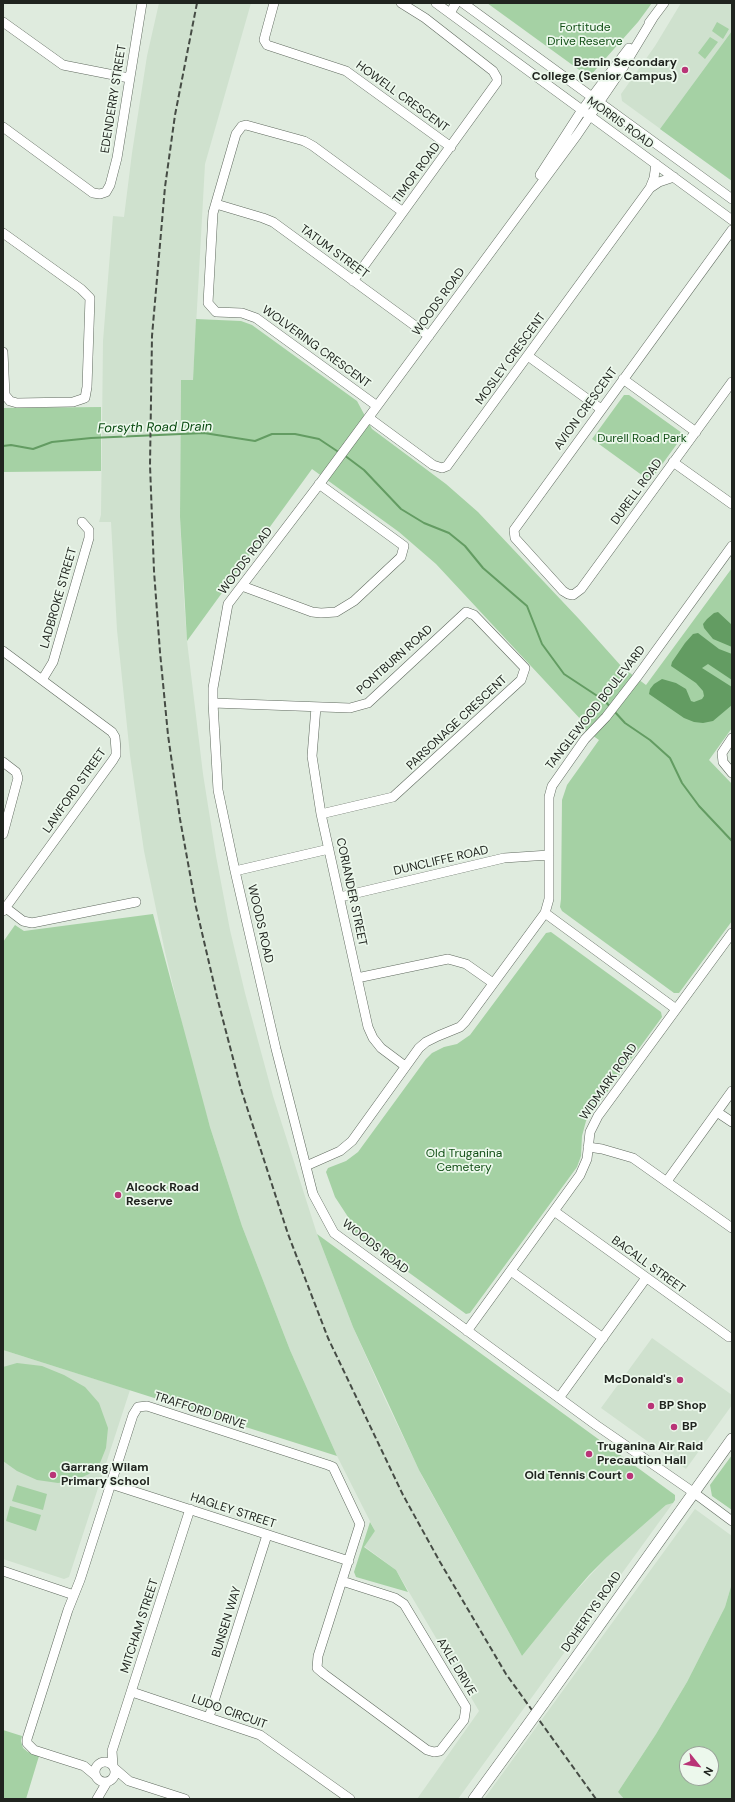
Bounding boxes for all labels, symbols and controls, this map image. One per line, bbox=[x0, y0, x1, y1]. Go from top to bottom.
park label: Fortitude Drive Reserve bbox=[547, 21, 623, 49]
street label: EDENDERRY STREET bbox=[98, 43, 130, 155]
place label: Bemin Secondary College (Senior Campus) bbox=[532, 56, 677, 84]
street label: HOWELL CRESCENT bbox=[353, 58, 451, 136]
marker: Bemin Secondary College (Senior Campus) bbox=[680, 65, 690, 75]
street label: MORRIS ROAD bbox=[584, 94, 656, 152]
street label: TIMOR ROAD bbox=[390, 140, 444, 206]
street label: TATUM STREET bbox=[297, 222, 371, 282]
street label: WOODS ROAD bbox=[410, 265, 468, 339]
street label: WOLVERING CRESCENT bbox=[259, 303, 373, 391]
street label: MOSLEY CRESCENT bbox=[473, 310, 549, 408]
street label: AVION CRESCENT bbox=[551, 365, 621, 453]
water label: Forsyth Road Drain bbox=[98, 419, 212, 437]
park label: Durell Road Park bbox=[597, 432, 687, 446]
street label: DURELL ROAD bbox=[608, 456, 666, 528]
street label: WOODS ROAD bbox=[216, 525, 276, 597]
street label: LADBROKE STREET bbox=[38, 546, 80, 650]
street label: PONTBURN ROAD bbox=[354, 622, 436, 698]
street label: TANGLEWOOD BOULEVARD bbox=[543, 643, 649, 773]
street label: PARSONAGE CRESCENT bbox=[404, 673, 510, 773]
street label: LAWFORD STREET bbox=[40, 746, 110, 836]
street label: CORIANDER STREET bbox=[332, 837, 370, 947]
street label: DUNCLIFFE ROAD bbox=[392, 843, 490, 879]
street label: WOODS ROAD bbox=[244, 883, 276, 965]
street label: WIDMARK ROAD bbox=[577, 1041, 641, 1123]
park label: Old Truganina Cemetery bbox=[426, 1147, 502, 1175]
place label: Alcock Road Reserve bbox=[126, 1181, 199, 1209]
marker: Alcock Road Reserve bbox=[113, 1190, 123, 1200]
street label: WOODS ROAD bbox=[339, 1217, 411, 1277]
street label: BACALL STREET bbox=[608, 1233, 688, 1297]
place label: McDonald's bbox=[604, 1373, 672, 1387]
marker: McDonald's bbox=[675, 1375, 685, 1385]
street label: TRAFFORD DRIVE bbox=[152, 1389, 248, 1433]
place label: BP Shop bbox=[659, 1399, 707, 1413]
marker: BP Shop bbox=[646, 1401, 656, 1411]
place label: BP bbox=[682, 1420, 697, 1434]
marker: BP bbox=[669, 1422, 679, 1432]
place label: Truganina Air Raid Precaution Hall bbox=[597, 1440, 703, 1468]
marker: Truganina Air Raid Precaution Hall bbox=[584, 1449, 594, 1459]
place label: Garrang Wilam Primary School bbox=[61, 1461, 150, 1489]
place label: Old Tennis Court bbox=[524, 1469, 622, 1483]
marker: Garrang Wilam Primary School bbox=[48, 1470, 58, 1480]
marker: Old Tennis Court bbox=[625, 1471, 635, 1481]
street label: HAGLEY STREET bbox=[188, 1490, 278, 1532]
street label: DOHERTYS ROAD bbox=[559, 1569, 625, 1655]
street label: MITCHAM STREET bbox=[118, 1577, 162, 1675]
street label: BUNSEN WAY bbox=[209, 1585, 245, 1659]
street label: AXLE DRIVE bbox=[433, 1636, 479, 1698]
street label: LUDO CIRCUIT bbox=[189, 1692, 269, 1732]
north arrow bbox=[679, 1746, 719, 1786]
text: N bbox=[700, 1765, 717, 1778]

